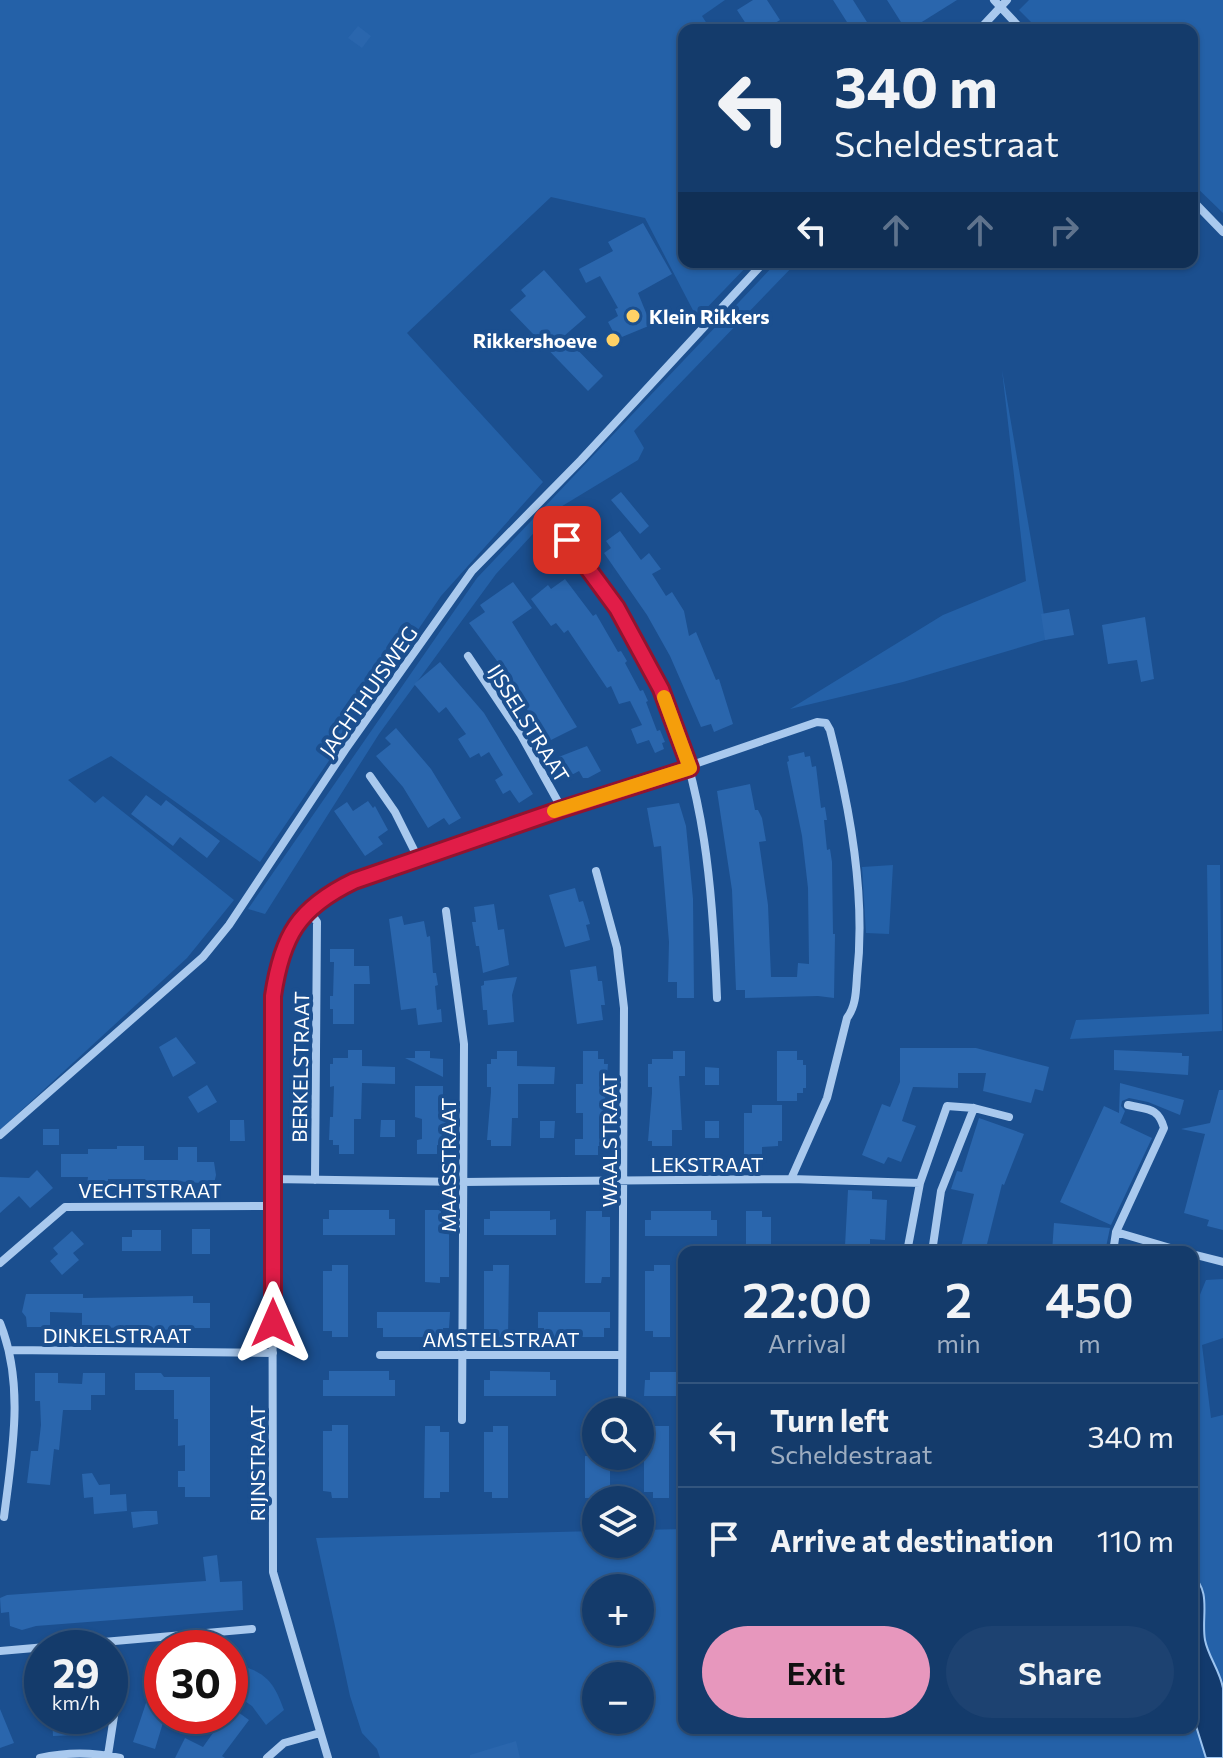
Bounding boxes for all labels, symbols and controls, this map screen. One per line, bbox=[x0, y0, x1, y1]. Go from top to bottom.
text: 340 m bbox=[834, 51, 998, 120]
icon: left bbox=[702, 56, 806, 160]
text: Scheldestraat bbox=[834, 120, 1059, 164]
icon: left bbox=[790, 208, 834, 252]
icon: ahead bbox=[874, 208, 918, 252]
icon: ahead bbox=[958, 208, 1002, 252]
icon: right bbox=[1042, 208, 1086, 252]
place label: Klein Rikkers bbox=[649, 304, 770, 328]
marker: Klein Rikkers bbox=[624, 307, 642, 325]
place label: Rikkershoeve bbox=[473, 328, 597, 352]
marker: Rikkershoeve bbox=[604, 331, 622, 349]
pin bbox=[533, 506, 601, 574]
icon: arrive bbox=[545, 518, 589, 562]
street label: JACHTHUISWEG bbox=[314, 621, 422, 761]
street label: IJSSELSTRAAT bbox=[483, 660, 575, 787]
street label: BERKELSTRAAT bbox=[287, 991, 313, 1143]
street label: WAALSTRAAT bbox=[597, 1073, 621, 1207]
street label: MAASSTRAAT bbox=[436, 1097, 460, 1232]
street label: LEKSTRAAT bbox=[650, 1152, 764, 1176]
street label: VECHTSTRAAT bbox=[78, 1178, 222, 1202]
text: 22:00 bbox=[742, 1269, 872, 1328]
text: 2 bbox=[945, 1269, 972, 1328]
text: 450 bbox=[1045, 1269, 1134, 1328]
position arrow bbox=[231, 1281, 315, 1365]
street label: DINKELSTRAAT bbox=[43, 1323, 191, 1347]
street label: AMSTELSTRAAT bbox=[423, 1327, 580, 1351]
text: Arrival bbox=[768, 1327, 847, 1358]
text: min bbox=[936, 1327, 981, 1358]
text: m bbox=[1078, 1327, 1101, 1358]
map controls bbox=[582, 1398, 654, 1734]
button: search bbox=[582, 1398, 654, 1470]
text: Turn left bbox=[770, 1401, 889, 1438]
street label: RIJNSTRAAT bbox=[245, 1405, 269, 1521]
icon: left bbox=[702, 1413, 746, 1457]
text: 340 m bbox=[1087, 1417, 1174, 1454]
text: Scheldestraat bbox=[770, 1438, 932, 1469]
button: layers bbox=[582, 1486, 654, 1558]
icon: arrive bbox=[702, 1517, 746, 1561]
text: Arrive at destination bbox=[770, 1521, 1054, 1558]
text: 110 m bbox=[1097, 1521, 1174, 1558]
button: + bbox=[582, 1574, 654, 1646]
button: Exit bbox=[702, 1626, 930, 1718]
button: Share bbox=[946, 1626, 1174, 1718]
speed limit sign: 30 bbox=[144, 1630, 248, 1734]
text: 29 bbox=[52, 1647, 100, 1696]
button: − bbox=[582, 1662, 654, 1734]
text: km/h bbox=[52, 1690, 100, 1714]

